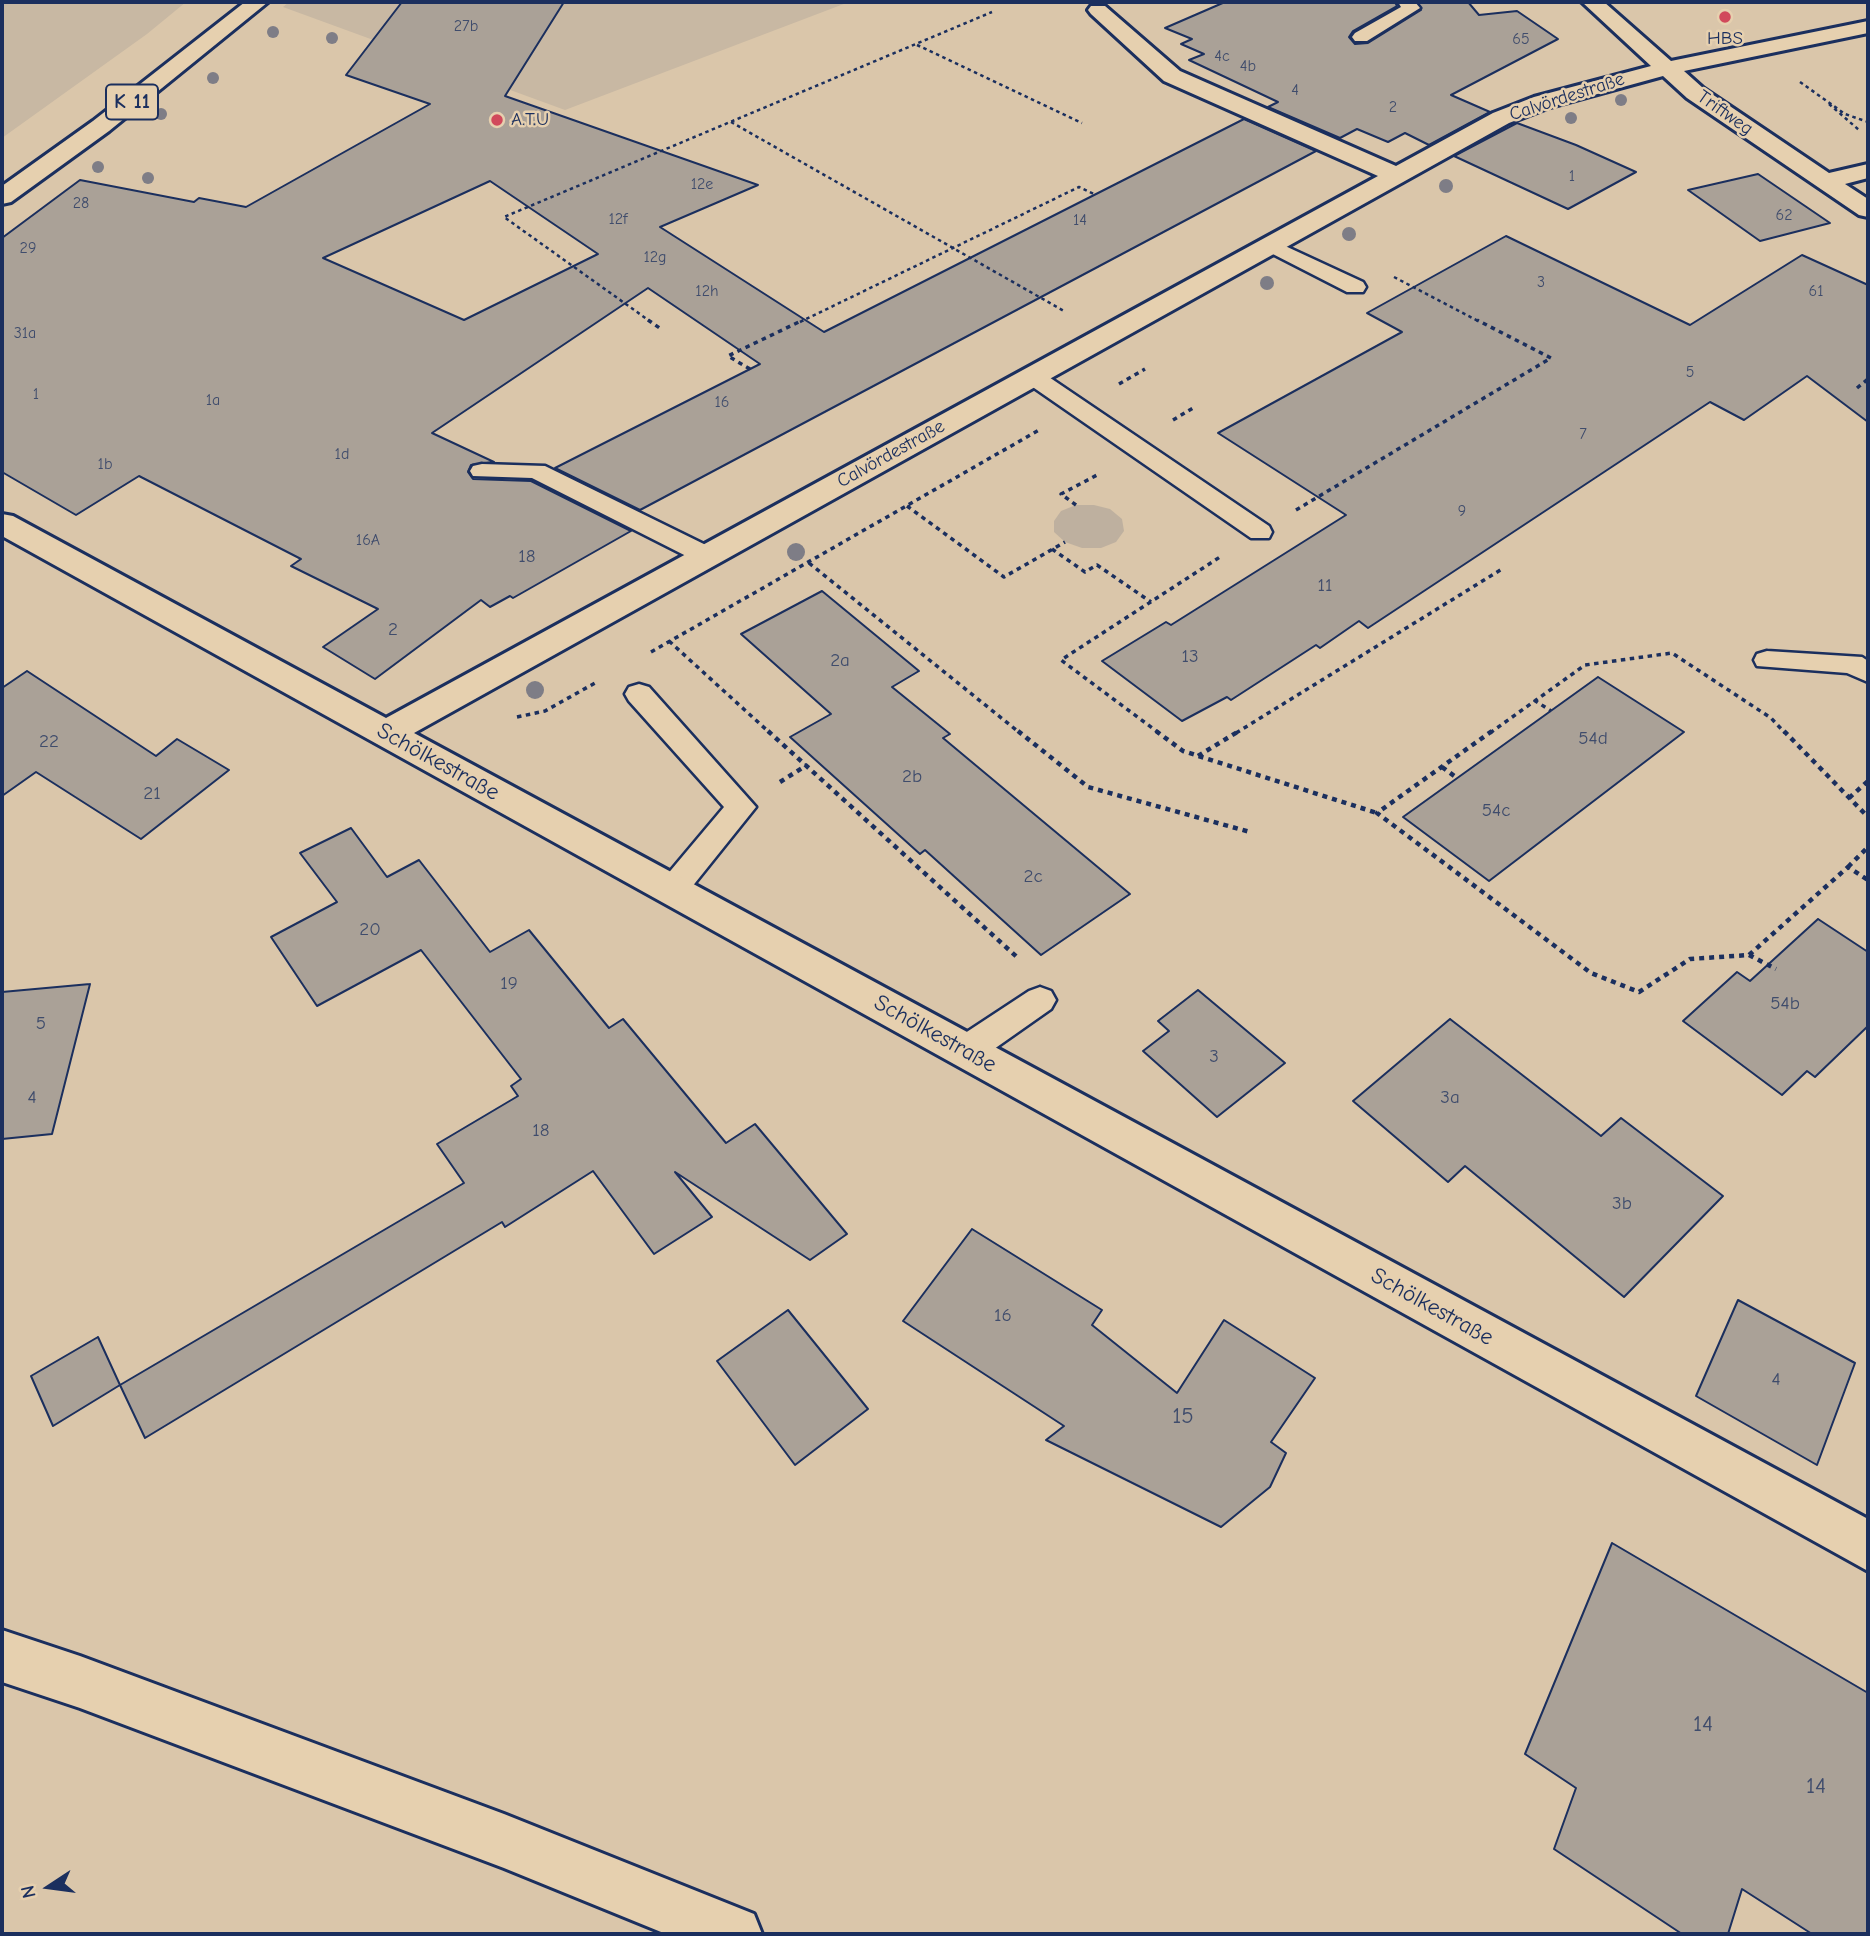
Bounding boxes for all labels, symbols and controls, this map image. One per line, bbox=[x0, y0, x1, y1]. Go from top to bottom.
marker: HBS bbox=[1717, 9, 1733, 25]
house number: 27b bbox=[454, 16, 478, 36]
place label: HBS bbox=[1707, 28, 1743, 50]
house number: 65 bbox=[1512, 29, 1530, 49]
house number: 4c bbox=[1214, 46, 1230, 66]
house number: 4b bbox=[1240, 56, 1256, 76]
street label: Calvördestraße bbox=[1507, 68, 1627, 126]
house number: 4 bbox=[1291, 80, 1299, 100]
road number: K 11 bbox=[106, 84, 158, 119]
street label: Triftweg bbox=[1693, 86, 1757, 140]
house number: 2 bbox=[1389, 97, 1397, 117]
place label: A.T.U bbox=[511, 109, 549, 131]
marker: A.T.U bbox=[489, 112, 505, 128]
house number: 1 bbox=[1569, 166, 1575, 186]
house number: 12e bbox=[691, 174, 713, 194]
house number: 28 bbox=[73, 193, 89, 213]
house number: 62 bbox=[1775, 205, 1793, 225]
house number: 12f bbox=[608, 209, 628, 229]
house number: 14 bbox=[1073, 210, 1087, 230]
house number: 29 bbox=[20, 238, 36, 258]
house number: 12g bbox=[643, 247, 667, 267]
house number: 3 bbox=[1537, 272, 1545, 292]
house number: 12h bbox=[695, 281, 719, 301]
house number: 61 bbox=[1808, 281, 1824, 301]
house number: 31a bbox=[14, 323, 36, 343]
house number: 5 bbox=[1686, 362, 1694, 382]
house number: 1 bbox=[33, 384, 39, 404]
house number: 1a bbox=[206, 390, 220, 410]
house number: 16 bbox=[714, 392, 730, 412]
street label: Calvördestraße bbox=[833, 415, 949, 493]
house number: 7 bbox=[1579, 424, 1587, 444]
house number: 1d bbox=[335, 444, 349, 464]
house number: 1b bbox=[98, 454, 112, 474]
house number: 9 bbox=[1458, 501, 1466, 521]
house number: 16A bbox=[356, 530, 380, 550]
house number: 18 bbox=[518, 546, 536, 568]
house number: 11 bbox=[1317, 575, 1333, 597]
house number: 2 bbox=[388, 619, 398, 641]
house number: 13 bbox=[1181, 646, 1199, 668]
house number: 2a bbox=[830, 650, 850, 672]
street label: Schölkestraße bbox=[372, 717, 504, 807]
house number: 54d bbox=[1578, 728, 1608, 750]
house number: 22 bbox=[39, 731, 59, 753]
house number: 2b bbox=[902, 766, 922, 788]
house number: 21 bbox=[143, 783, 161, 805]
house number: 54c bbox=[1482, 800, 1510, 822]
house number: 2c bbox=[1023, 866, 1043, 888]
house number: 20 bbox=[359, 919, 381, 941]
house number: 19 bbox=[500, 973, 518, 995]
street label: Schölkestraße bbox=[869, 989, 1001, 1079]
house number: 54b bbox=[1770, 993, 1800, 1015]
house number: 5 bbox=[36, 1013, 46, 1035]
house number: 3 bbox=[1209, 1046, 1219, 1068]
house number: 4 bbox=[27, 1087, 37, 1109]
house number: 3a bbox=[1440, 1087, 1460, 1109]
house number: 18 bbox=[532, 1120, 550, 1142]
house number: 3b bbox=[1612, 1193, 1632, 1215]
street label: Schölkestraße bbox=[1366, 1262, 1498, 1352]
house number: 16 bbox=[994, 1305, 1012, 1327]
house number: 4 bbox=[1771, 1369, 1781, 1391]
house number: 15 bbox=[1172, 1402, 1194, 1430]
house number: 14 bbox=[1693, 1710, 1713, 1738]
house number: 14 bbox=[1806, 1772, 1826, 1800]
north arrow bbox=[14, 1852, 84, 1922]
text: N bbox=[16, 1883, 41, 1900]

